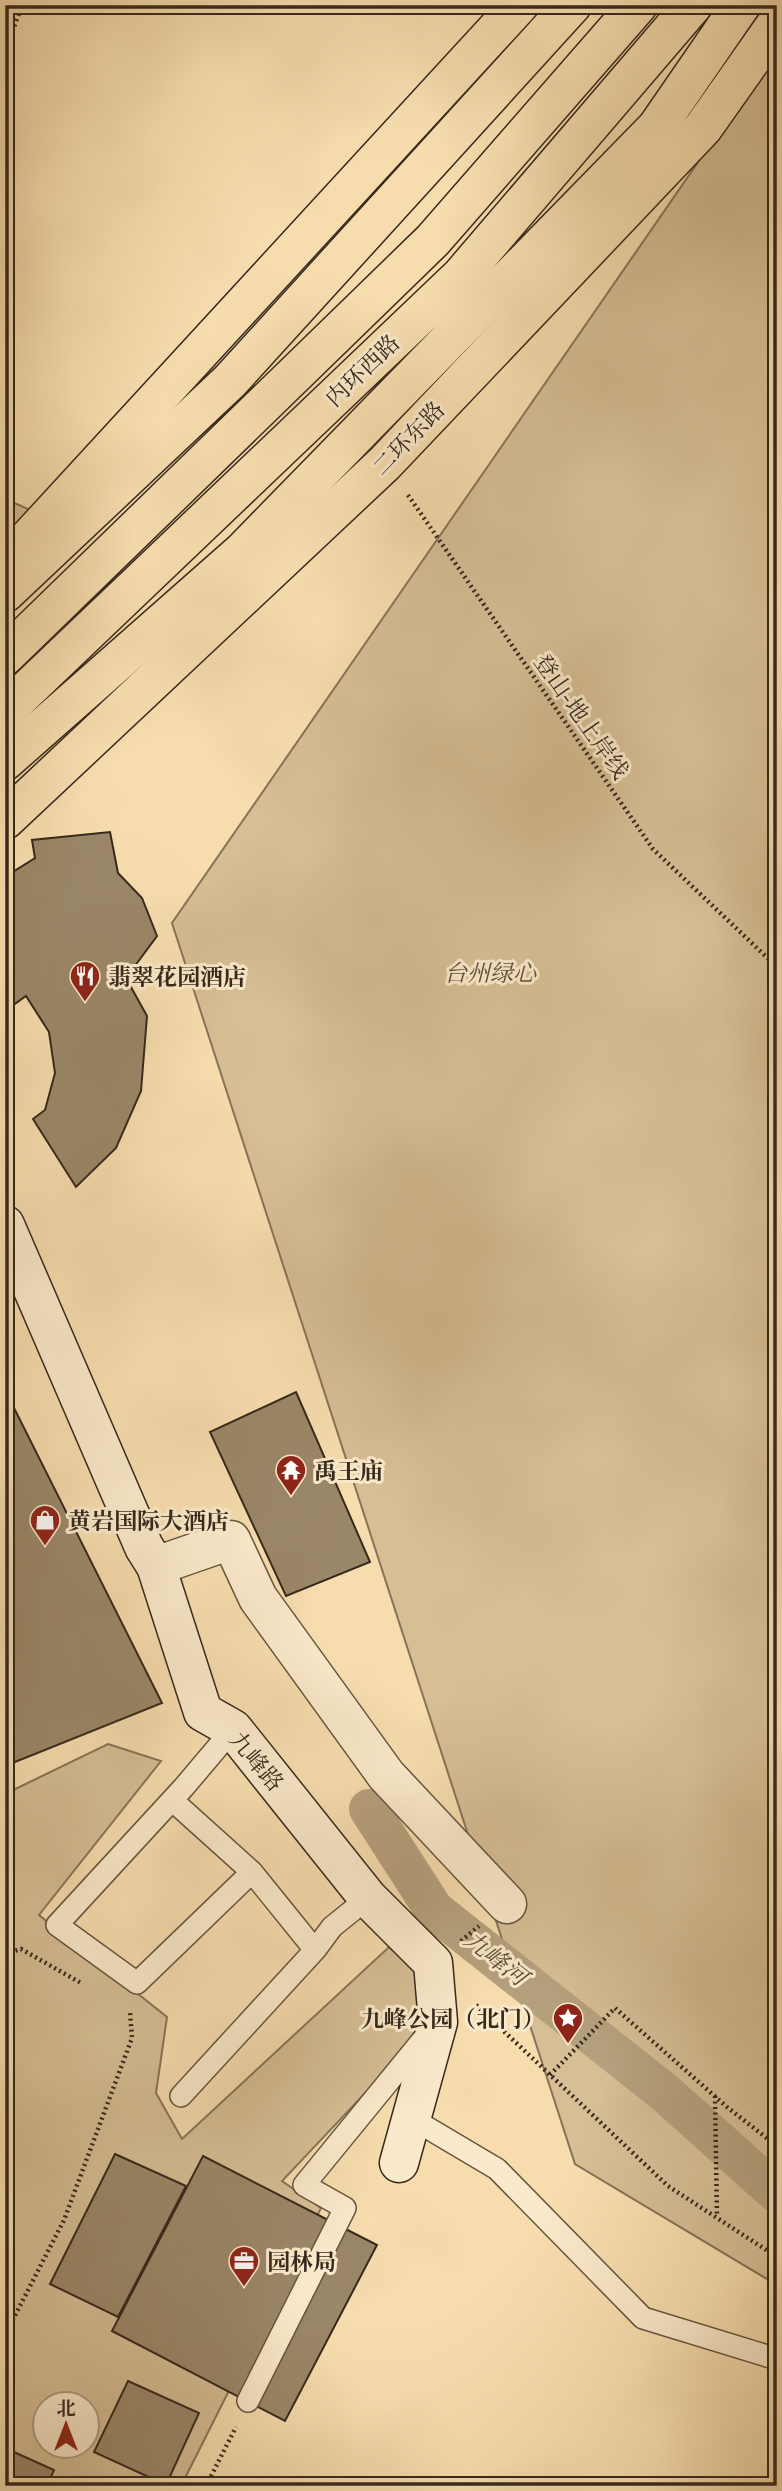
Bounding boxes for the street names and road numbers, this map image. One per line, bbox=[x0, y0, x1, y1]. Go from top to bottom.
street label: 内环西路 bbox=[317, 326, 407, 414]
street label: 二环东路 bbox=[364, 393, 452, 483]
street label: 登山-地上岸线 bbox=[527, 647, 637, 785]
street label: 九峰路 bbox=[222, 1724, 292, 1798]

